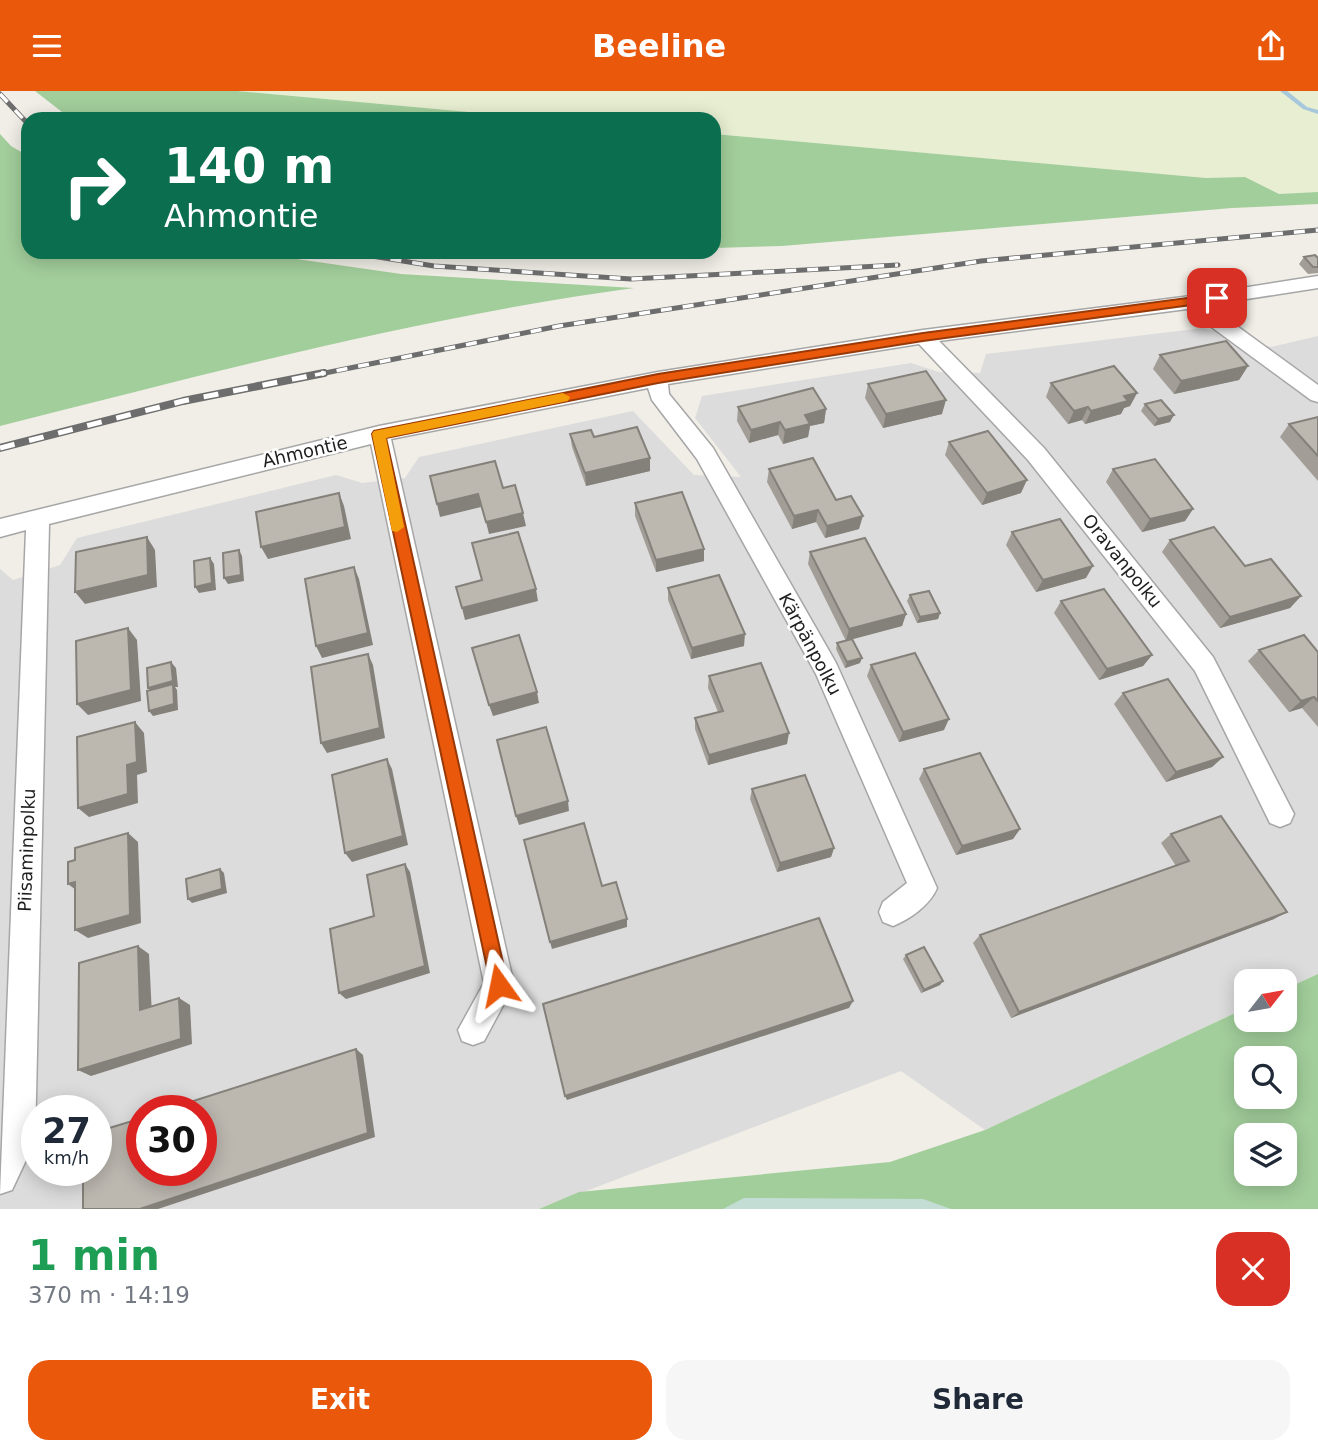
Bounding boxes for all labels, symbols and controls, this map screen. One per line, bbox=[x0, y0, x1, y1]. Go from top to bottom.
icon: menu bbox=[28, 27, 66, 65]
text: Beeline bbox=[592, 27, 726, 65]
icon: share bbox=[1252, 27, 1290, 65]
text: 140 m bbox=[164, 138, 334, 195]
icon: right bbox=[49, 140, 140, 231]
text: Ahmontie bbox=[164, 197, 318, 235]
pin bbox=[1187, 268, 1247, 328]
icon: arrive bbox=[1198, 279, 1236, 317]
street label: Ahmontie bbox=[260, 432, 350, 472]
street label: Oravanpolku bbox=[1078, 510, 1167, 612]
street label: Kärpänpolku bbox=[775, 589, 846, 698]
street label: Piisaminpolku bbox=[14, 788, 39, 912]
position arrow bbox=[462, 948, 536, 1022]
north arrow bbox=[1234, 969, 1297, 1033]
map controls bbox=[1234, 969, 1297, 1186]
button: search bbox=[1234, 1046, 1297, 1109]
speed limit sign: 30 bbox=[126, 1095, 217, 1186]
text: 27 bbox=[42, 1111, 91, 1151]
button: layers bbox=[1234, 1123, 1297, 1186]
text: km/h bbox=[44, 1147, 89, 1168]
text: 1 min bbox=[28, 1231, 160, 1280]
button: close bbox=[1216, 1232, 1290, 1306]
text: 370 m · 14:19 bbox=[28, 1282, 190, 1308]
button: Exit bbox=[28, 1360, 652, 1440]
button: Share bbox=[666, 1360, 1290, 1440]

